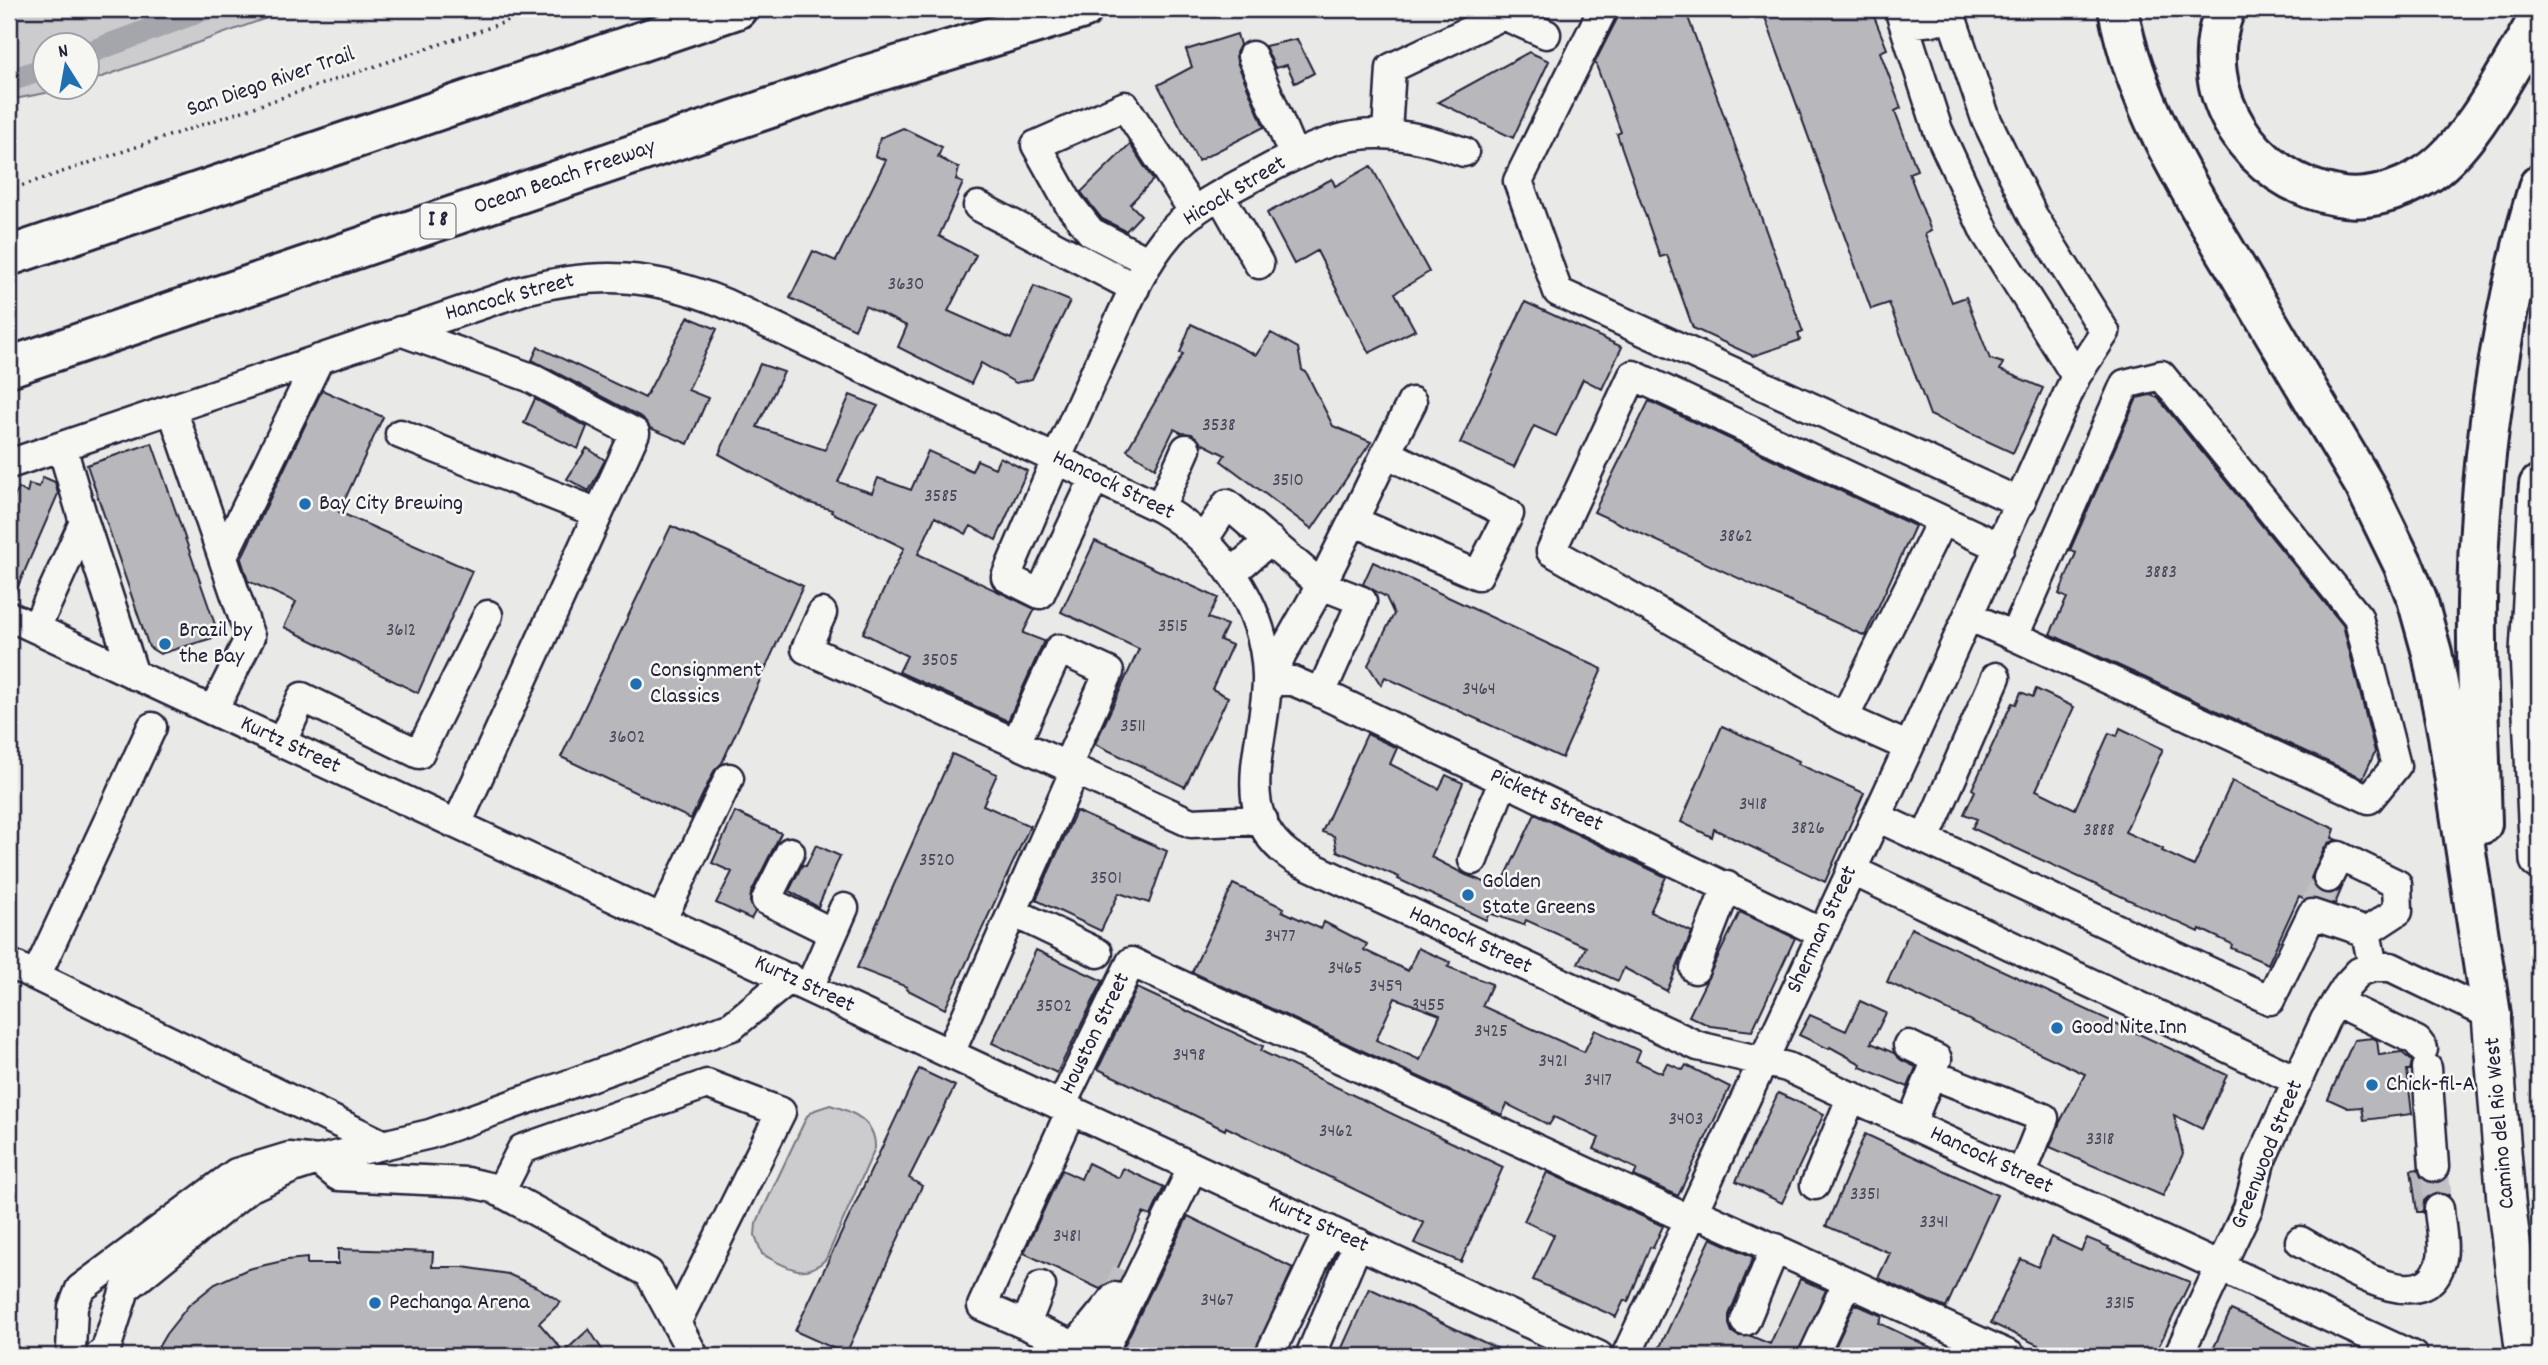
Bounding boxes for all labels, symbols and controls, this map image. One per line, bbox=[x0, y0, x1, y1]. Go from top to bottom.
north arrow bbox=[32, 32, 102, 102]
text: N bbox=[56, 39, 71, 67]
street label: San Diego River Trail bbox=[183, 39, 360, 127]
street label: Ocean Beach Freeway bbox=[470, 131, 661, 225]
street label: Hicock Street bbox=[1177, 148, 1293, 236]
road number: I 8 bbox=[420, 204, 456, 238]
street label: Hancock Street bbox=[442, 265, 578, 331]
house number: 3630 bbox=[888, 272, 924, 299]
house number: 3538 bbox=[1202, 413, 1236, 440]
street label: Hancock Street bbox=[1046, 442, 1180, 530]
house number: 3510 bbox=[1272, 468, 1304, 495]
house number: 3585 bbox=[924, 484, 958, 511]
place label: Bay City Brewing bbox=[319, 488, 463, 521]
marker: Bay City Brewing bbox=[297, 496, 313, 512]
house number: 3862 bbox=[1719, 524, 1753, 551]
house number: 3883 bbox=[2145, 560, 2177, 587]
house number: 3515 bbox=[1158, 614, 1188, 641]
place label: Brazil by the Bay bbox=[179, 615, 253, 674]
house number: 3612 bbox=[386, 618, 416, 645]
marker: Brazil by the Bay bbox=[157, 636, 173, 652]
house number: 3505 bbox=[922, 648, 958, 675]
place label: Consignment Classics bbox=[650, 655, 762, 714]
marker: Consignment Classics bbox=[628, 676, 644, 692]
house number: 3464 bbox=[1462, 677, 1496, 704]
street label: Kurtz Street bbox=[234, 708, 346, 784]
house number: 3511 bbox=[1120, 714, 1146, 741]
house number: 3602 bbox=[609, 725, 645, 752]
street label: Pickett Street bbox=[1484, 760, 1608, 842]
house number: 3418 bbox=[1739, 792, 1767, 819]
house number: 3826 bbox=[1791, 816, 1825, 843]
house number: 3888 bbox=[2083, 818, 2115, 845]
house number: 3520 bbox=[919, 848, 955, 875]
street label: Sherman Street bbox=[1779, 861, 1867, 999]
house number: 3501 bbox=[1090, 866, 1122, 893]
place label: Golden State Greens bbox=[1482, 866, 1596, 925]
marker: Golden State Greens bbox=[1460, 887, 1476, 903]
street label: Hancock Street bbox=[1403, 898, 1537, 984]
house number: 3477 bbox=[1265, 924, 1295, 951]
street label: Kurtz Street bbox=[748, 947, 860, 1023]
house number: 3465 bbox=[1328, 956, 1362, 983]
street label: Houston Street bbox=[1052, 967, 1140, 1101]
house number: 3459 bbox=[1369, 974, 1403, 1001]
house number: 3455 bbox=[1411, 993, 1445, 1020]
house number: 3502 bbox=[1036, 994, 1072, 1021]
place label: Good Nite Inn bbox=[2071, 1012, 2187, 1045]
house number: 3425 bbox=[1474, 1019, 1508, 1046]
marker: Good Nite Inn bbox=[2049, 1020, 2065, 1036]
street label: Camino del Rio West bbox=[2477, 1036, 2525, 1210]
house number: 3498 bbox=[1173, 1043, 1205, 1070]
house number: 3421 bbox=[1539, 1049, 1567, 1076]
house number: 3417 bbox=[1584, 1068, 1612, 1095]
place label: Chick-fil-A bbox=[2386, 1069, 2475, 1102]
street label: Greenwood Street bbox=[2223, 1075, 2313, 1235]
marker: Chick-fil-A bbox=[2364, 1077, 2380, 1093]
house number: 3403 bbox=[1668, 1107, 1704, 1134]
street label: Hancock Street bbox=[1924, 1118, 2058, 1204]
house number: 3462 bbox=[1319, 1119, 1353, 1146]
house number: 3318 bbox=[2086, 1127, 2114, 1154]
house number: 3351 bbox=[1850, 1182, 1880, 1209]
street label: Kurtz Street bbox=[1262, 1187, 1374, 1263]
house number: 3341 bbox=[1920, 1210, 1948, 1237]
house number: 3481 bbox=[1053, 1224, 1081, 1251]
place label: Pechanga Arena bbox=[389, 1287, 531, 1320]
house number: 3467 bbox=[1201, 1288, 1233, 1315]
house number: 3315 bbox=[2105, 1291, 2135, 1318]
marker: Pechanga Arena bbox=[367, 1295, 383, 1311]

